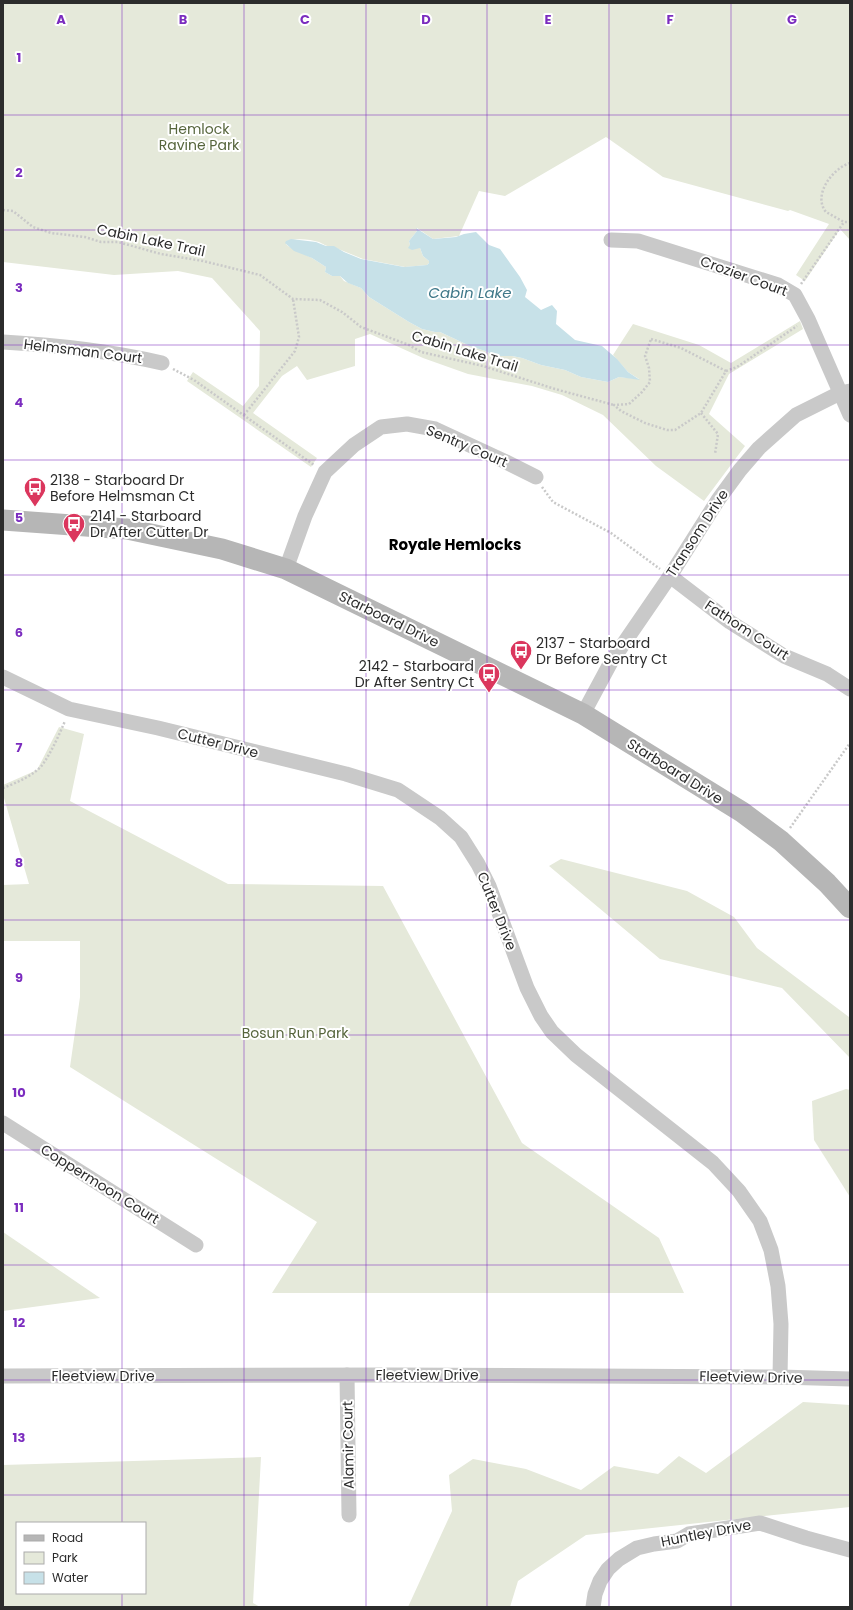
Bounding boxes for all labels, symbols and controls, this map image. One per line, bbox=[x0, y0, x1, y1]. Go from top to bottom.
text: A bbox=[56, 10, 66, 29]
text: B bbox=[179, 10, 188, 29]
text: C bbox=[300, 10, 310, 29]
text: D bbox=[421, 10, 431, 29]
text: E bbox=[544, 10, 552, 29]
text: F bbox=[666, 10, 674, 29]
text: G bbox=[787, 10, 797, 29]
text: 1 bbox=[17, 48, 21, 67]
park label: Hemlock Ravine Park bbox=[159, 119, 240, 155]
text: 2 bbox=[15, 163, 23, 182]
street label: Cabin Lake Trail bbox=[95, 219, 207, 261]
street label: Crozier Court bbox=[698, 251, 790, 301]
text: 3 bbox=[15, 278, 23, 297]
water label: Cabin Lake bbox=[428, 282, 512, 303]
street label: Cabin Lake Trail bbox=[409, 325, 521, 377]
street label: Helmsman Court bbox=[23, 334, 143, 368]
text: 4 bbox=[15, 393, 24, 412]
street label: Sentry Court bbox=[423, 420, 511, 472]
place label: 2138 - Starboard Dr Before Helmsman Ct bbox=[50, 470, 195, 506]
bus stop icon: 2138 - Starboard Dr Before Helmsman Ct bbox=[22, 475, 48, 508]
street label: Transom Drive bbox=[661, 485, 733, 581]
place label: 2141 - Starboard Dr After Cutter Dr bbox=[90, 506, 208, 542]
text: 5 bbox=[15, 508, 23, 527]
bus stop icon: 2141 - Starboard Dr After Cutter Dr bbox=[61, 511, 87, 544]
district label: Royale Hemlocks bbox=[389, 534, 521, 555]
street label: Starboard Drive bbox=[335, 586, 443, 652]
street label: Fathom Court bbox=[701, 595, 793, 665]
text: 6 bbox=[15, 623, 23, 642]
place label: 2137 - Starboard Dr Before Sentry Ct bbox=[536, 633, 667, 669]
bus stop icon: 2137 - Starboard Dr Before Sentry Ct bbox=[508, 638, 534, 671]
place label: 2142 - Starboard Dr After Sentry Ct bbox=[355, 656, 474, 692]
bus stop icon: 2142 - Starboard Dr After Sentry Ct bbox=[476, 661, 502, 694]
street label: Cutter Drive bbox=[175, 723, 261, 763]
street label: Starboard Drive bbox=[623, 734, 727, 809]
text: 7 bbox=[16, 738, 23, 757]
text: 8 bbox=[15, 853, 23, 872]
street label: Cutter Drive bbox=[472, 869, 522, 953]
text: 9 bbox=[15, 968, 23, 987]
park label: Bosun Run Park bbox=[242, 1023, 349, 1043]
text: 10 bbox=[12, 1083, 26, 1102]
street label: Coppermoon Court bbox=[37, 1139, 163, 1229]
text: 11 bbox=[14, 1198, 24, 1217]
text: 12 bbox=[13, 1313, 26, 1332]
street label: Fleetview Drive bbox=[375, 1365, 479, 1385]
street label: Fleetview Drive bbox=[51, 1366, 155, 1386]
street label: Fleetview Drive bbox=[699, 1366, 803, 1388]
street label: Alamir Court bbox=[337, 1401, 359, 1489]
text: 13 bbox=[13, 1428, 26, 1447]
street label: Huntley Drive bbox=[659, 1514, 753, 1552]
legend bbox=[16, 1522, 146, 1594]
text: Road bbox=[52, 1529, 83, 1546]
text: Park bbox=[52, 1549, 79, 1566]
text: Water bbox=[52, 1569, 89, 1586]

